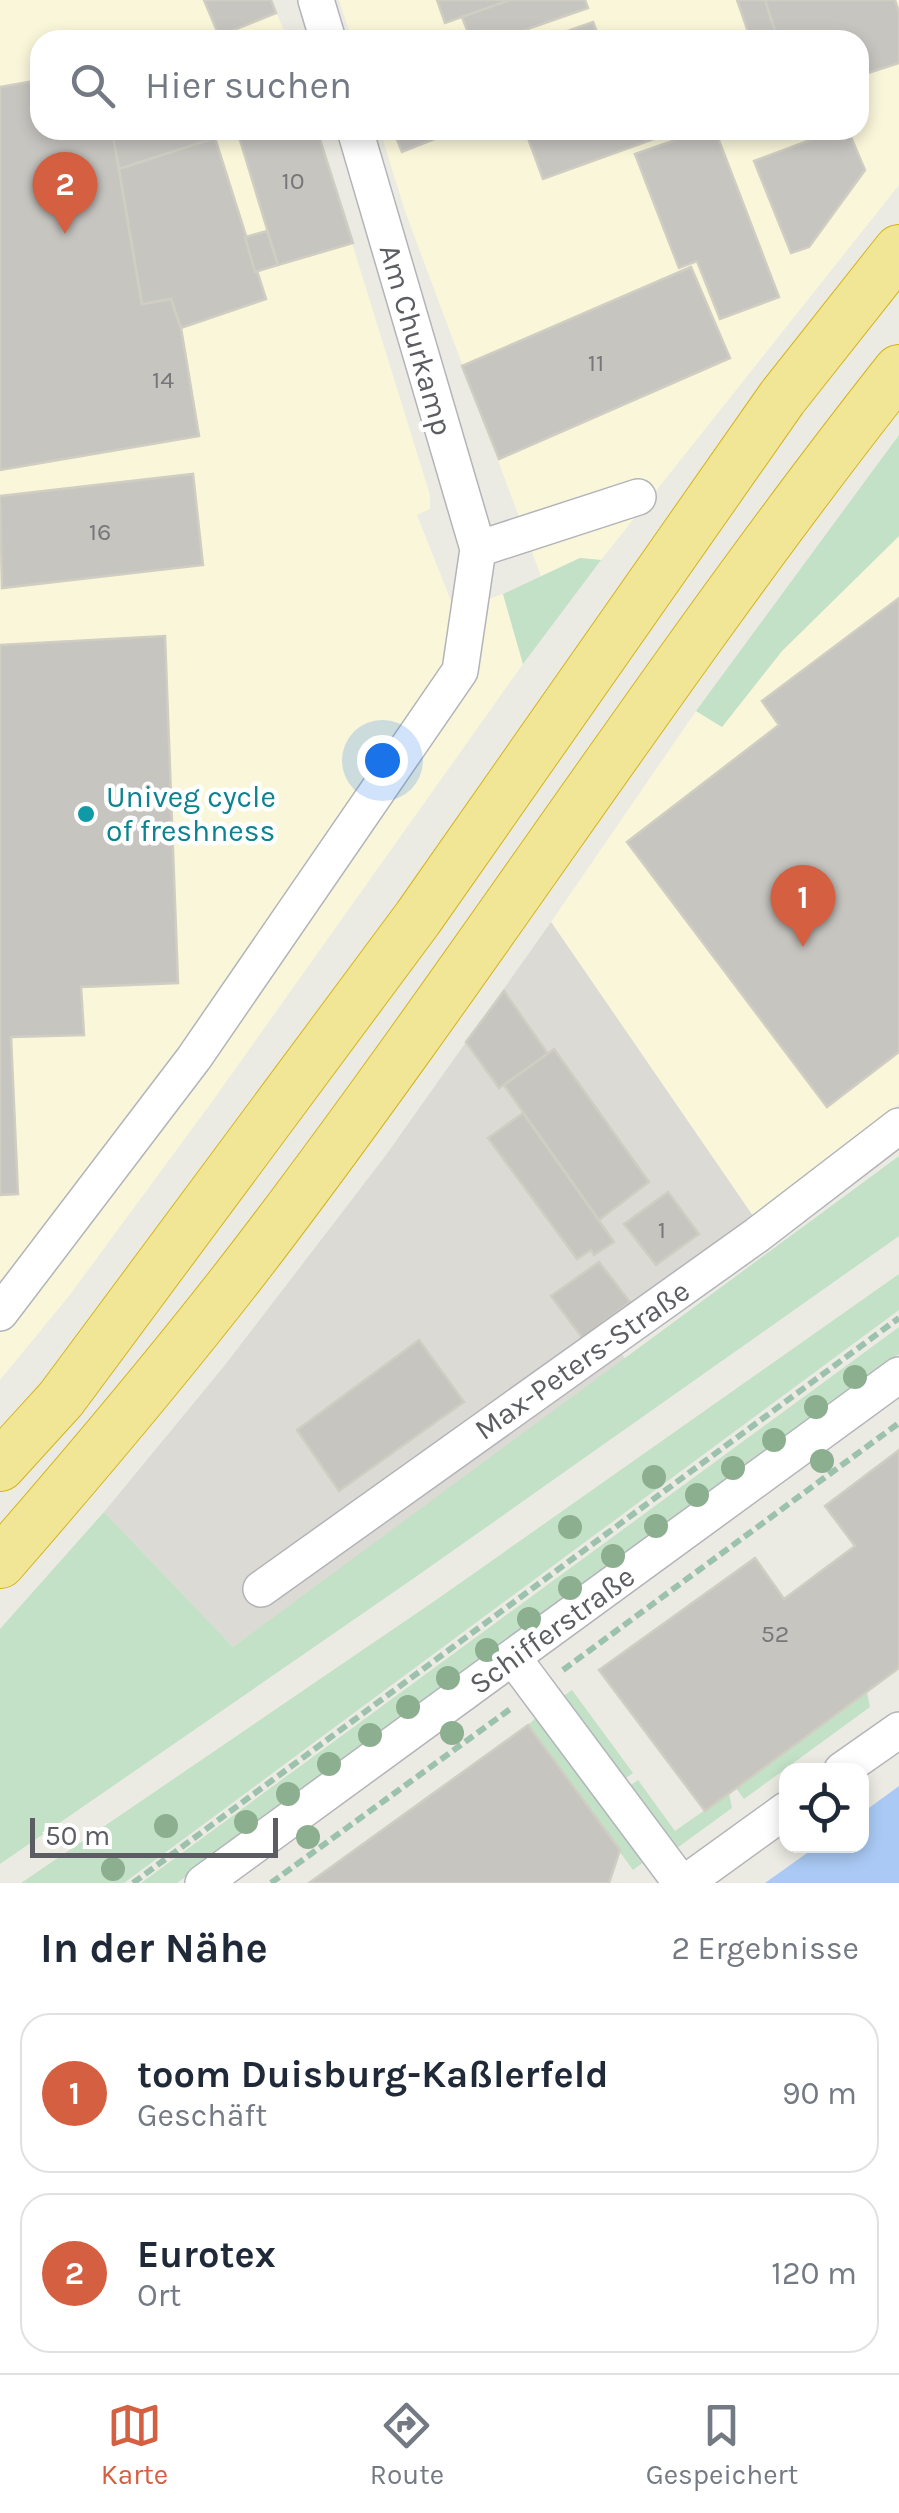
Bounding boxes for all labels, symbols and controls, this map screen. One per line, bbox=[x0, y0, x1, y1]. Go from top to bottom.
search box bbox=[30, 30, 869, 140]
icon: search bbox=[65, 58, 120, 113]
text: Hier suchen bbox=[145, 63, 352, 108]
pin: 2 bbox=[32, 152, 98, 234]
house number: 10 bbox=[281, 166, 305, 195]
street label: Am Churkamp bbox=[372, 240, 460, 440]
house number: 11 bbox=[588, 348, 604, 377]
house number: 14 bbox=[152, 365, 174, 394]
house number: 16 bbox=[89, 517, 111, 546]
your location bbox=[357, 735, 408, 786]
place label: Univeg cycle of freshness bbox=[106, 779, 276, 849]
marker: Univeg cycle of freshness bbox=[75, 803, 97, 825]
pin: 1 bbox=[770, 864, 836, 947]
house number: 1 bbox=[658, 1215, 666, 1244]
street label: Max-Peters-Straße bbox=[468, 1272, 696, 1448]
street label: Schifferstraße bbox=[462, 1558, 642, 1702]
house number: 52 bbox=[761, 1619, 789, 1648]
map controls bbox=[779, 1763, 869, 1853]
button: locate bbox=[779, 1763, 869, 1853]
scale bar bbox=[30, 1813, 278, 1858]
text: 50 m bbox=[45, 1819, 110, 1852]
text: In der Nähe bbox=[40, 1923, 268, 1973]
text: 2 Ergebnisse bbox=[671, 1930, 859, 1967]
text: toom Duisburg-Kaßlerfeld bbox=[137, 2052, 609, 2097]
text: 1 bbox=[69, 2075, 80, 2112]
text: 90 m bbox=[782, 2075, 857, 2112]
text: Geschäft bbox=[137, 2097, 267, 2134]
text: Eurotex bbox=[137, 2232, 276, 2277]
text: 2 bbox=[65, 2255, 84, 2292]
text: 120 m bbox=[771, 2255, 857, 2292]
text: Ort bbox=[137, 2277, 181, 2314]
tab: Karte bbox=[101, 2398, 168, 2491]
tab: Route bbox=[370, 2398, 444, 2491]
tab: Gespeichert bbox=[646, 2398, 798, 2491]

